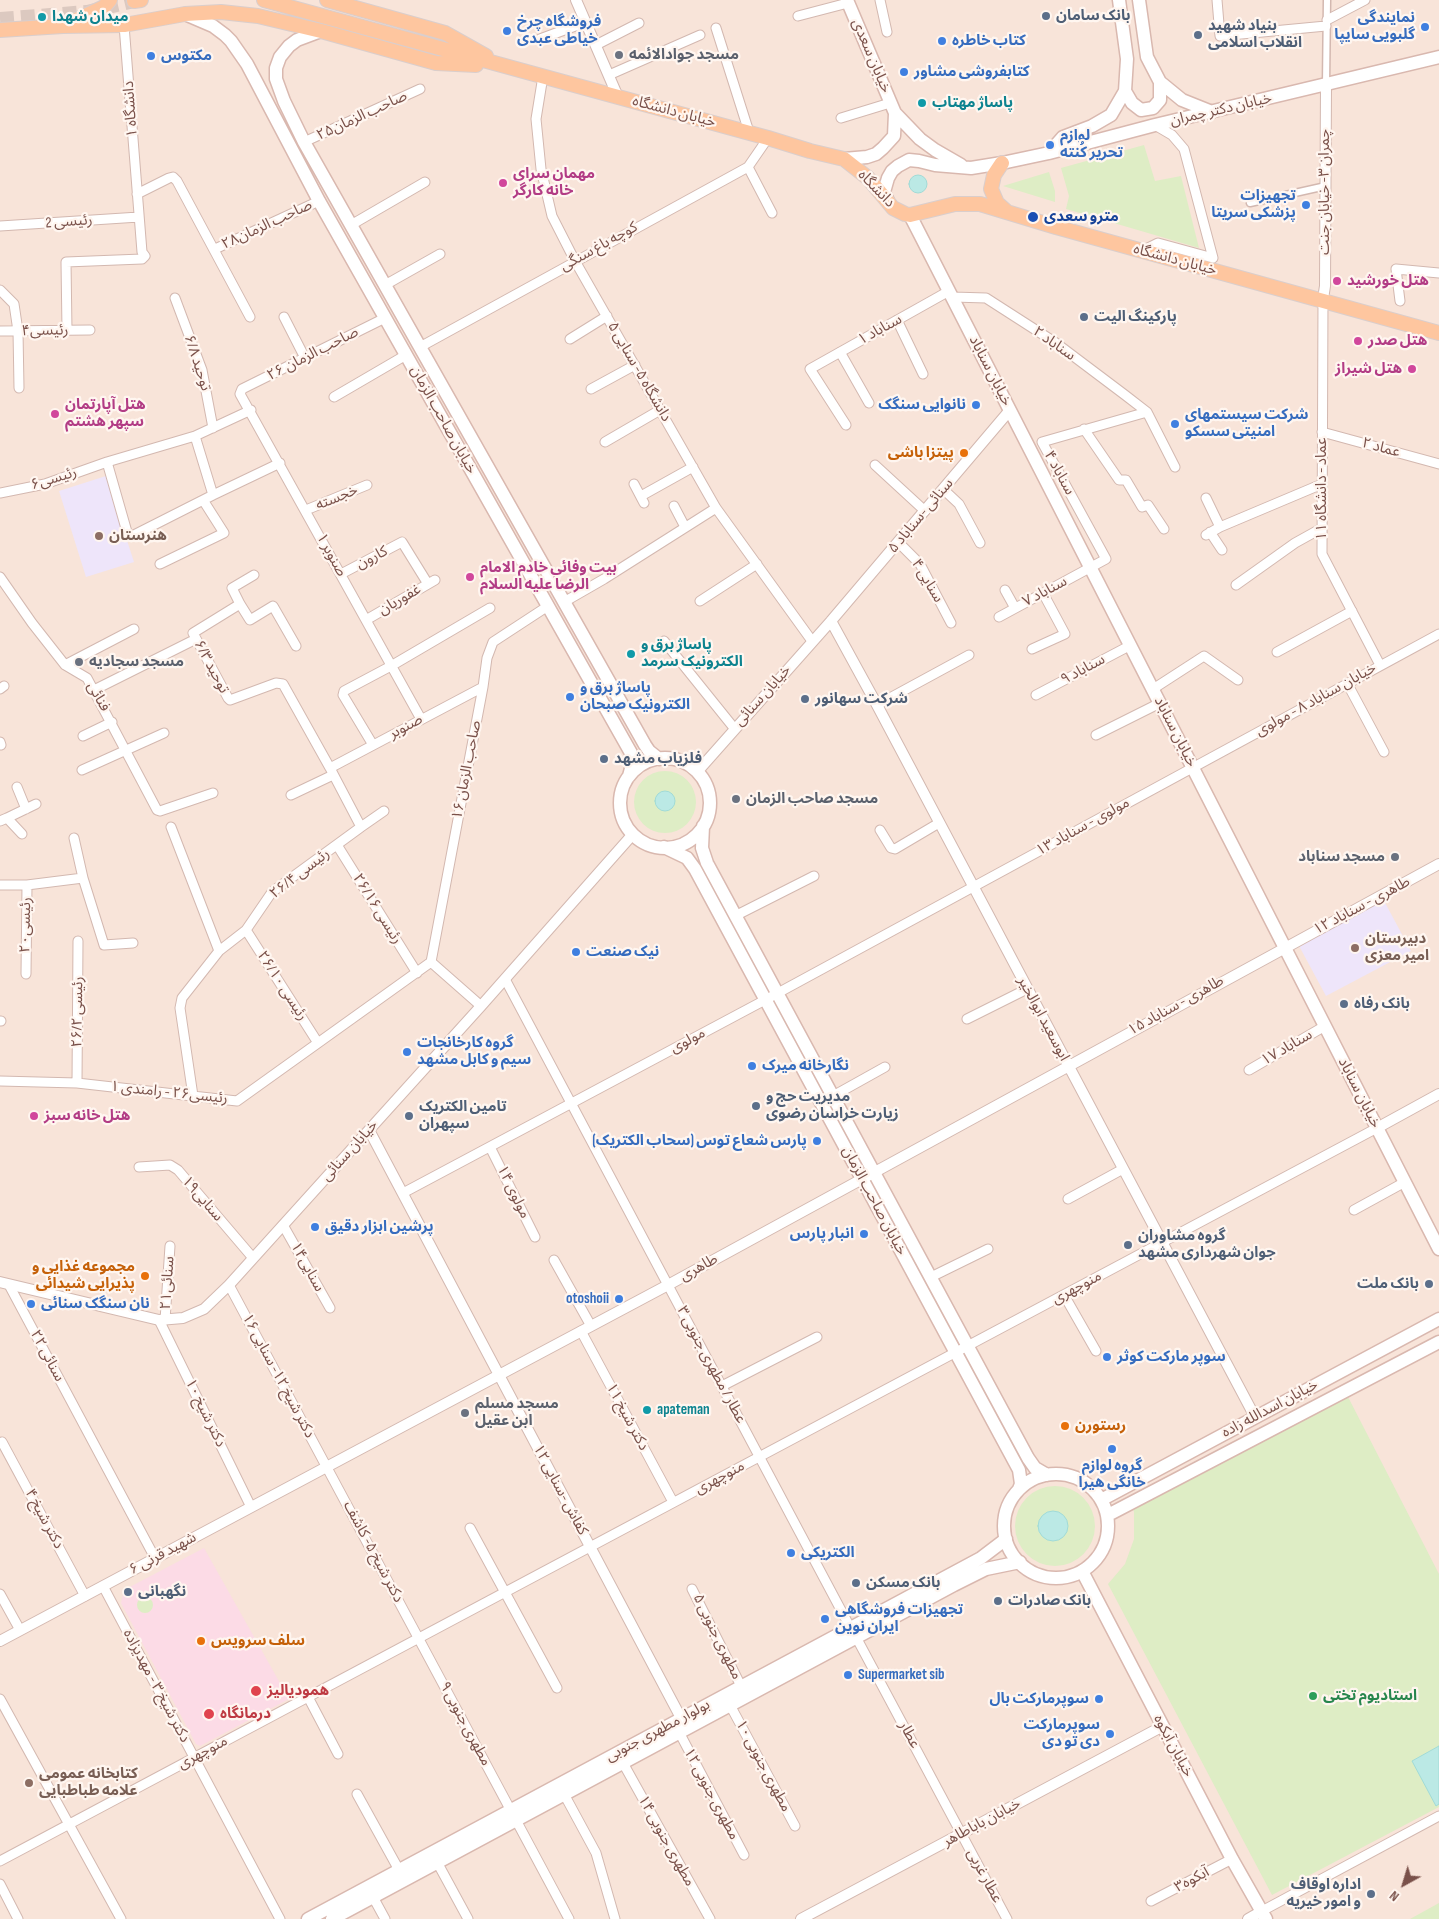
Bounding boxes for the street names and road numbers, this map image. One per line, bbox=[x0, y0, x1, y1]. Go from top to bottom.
street label: خیابان سعدی bbox=[847, 16, 895, 96]
street label: دانشگاه ۱ bbox=[120, 80, 142, 138]
street label: صاحب الزمان۲۵ bbox=[314, 87, 410, 145]
street label: خیابان دکتر چمران bbox=[1168, 90, 1274, 130]
street label: خیابان دانشگاه bbox=[630, 92, 718, 132]
street label: چمران ۳- خیابان جنت bbox=[1316, 129, 1334, 255]
street label: دانشگاه bbox=[854, 166, 898, 212]
street label: صاحب الزمان۲۸ bbox=[219, 196, 315, 254]
street label: رئیسی 2 bbox=[45, 211, 93, 233]
street label: کوچه باغ سنگی bbox=[557, 218, 641, 276]
street label: خیابان دانشگاه bbox=[1131, 240, 1219, 280]
street label: سناباد ۱ bbox=[855, 311, 905, 349]
street label: دانشگاه ۵- سنایی ۵ bbox=[603, 319, 675, 425]
street label: رئیسی۴ bbox=[21, 322, 69, 340]
street label: صاحب الزمان ۲۶ bbox=[264, 323, 362, 385]
street label: سناباد ۲ bbox=[1029, 323, 1079, 365]
street label: توحید ۶/۸ bbox=[179, 333, 215, 393]
street label: خیابان سناباد bbox=[965, 333, 1015, 409]
street label: خیابان صاحب الزمان bbox=[406, 363, 480, 477]
street label: عماد ۲ bbox=[1360, 434, 1402, 462]
street label: عماد - دانشگاه ۱۱ bbox=[1313, 437, 1331, 541]
street label: سناباد ۴ bbox=[1040, 448, 1078, 498]
street label: رئیسی۶ bbox=[29, 464, 79, 494]
street label: سنائی -سناباد ۵ bbox=[885, 475, 957, 557]
street label: خجسته bbox=[313, 481, 361, 515]
street label: صنوبر ۱ bbox=[312, 530, 350, 580]
street label: کارون bbox=[353, 542, 391, 574]
street label: سنایی ۴ bbox=[907, 556, 947, 606]
street label: سناباد ۷ bbox=[1020, 573, 1070, 611]
street label: غفوریان bbox=[375, 581, 425, 619]
street label: توحید ۶/۳ bbox=[189, 637, 233, 697]
street label: سناباد ۹ bbox=[1058, 651, 1108, 689]
street label: خیابان سناباد ۸ - مولوی bbox=[1252, 659, 1380, 741]
street label: خیابان سنائی bbox=[731, 662, 795, 730]
street label: فنائی bbox=[82, 679, 114, 715]
street label: خیابان سناباد bbox=[1150, 694, 1200, 770]
street label: صنوبر bbox=[386, 711, 426, 743]
street label: صاحب الزمان ۱۶ bbox=[449, 719, 485, 821]
street label: مولوی - سناباد ۱۳ bbox=[1033, 794, 1133, 860]
street label: رئیسی ۲۶/۴ bbox=[266, 845, 334, 903]
street label: رئیسی ۲۶/۱۶ bbox=[348, 871, 406, 947]
street label: طاهری - سناباد ۱۲ bbox=[1310, 873, 1414, 939]
street label: رئیسی۲۰ bbox=[17, 897, 35, 953]
street label: رئیسی ۲۶/۱۰ bbox=[253, 948, 311, 1024]
street label: طاهری - سناباد ۱۵ bbox=[1125, 972, 1227, 1040]
street label: ابوسعید ابوالخیر bbox=[1013, 974, 1073, 1064]
street label: رئیسی ۲۶/۲ bbox=[68, 976, 88, 1048]
street label: مولوی bbox=[667, 1024, 709, 1058]
street label: سناباد ۱۷ bbox=[1258, 1026, 1316, 1070]
street label: خیابان سناباد bbox=[1334, 1055, 1384, 1131]
street label: رئیسی۲۶ - رامندی ۱ bbox=[109, 1078, 229, 1108]
street label: خیابان سنائی bbox=[318, 1117, 382, 1185]
street label: خیابان صاحب الزمان bbox=[838, 1143, 910, 1259]
street label: مولوی ۱۴ bbox=[492, 1162, 534, 1222]
street label: سنایی۱۹ bbox=[178, 1173, 226, 1225]
street label: سنایی۱۴ bbox=[286, 1239, 328, 1295]
street label: طاهری bbox=[677, 1250, 721, 1286]
street label: سنائی٢١ bbox=[157, 1256, 179, 1310]
street label: منوچهری bbox=[1049, 1267, 1105, 1309]
street label: عطار / مطهری جنوبی ۳ bbox=[673, 1303, 749, 1427]
street label: دکتر شیخ ۱۲- سنایی ۱۶ bbox=[238, 1311, 318, 1441]
street label: سنائی ۲۲ bbox=[26, 1327, 68, 1385]
street label: دکتر شیخ ۱۰ bbox=[181, 1376, 229, 1450]
street label: خیابان اسدالله زاده bbox=[1219, 1376, 1321, 1442]
street label: دکتر شیخ ۱۱ bbox=[602, 1380, 652, 1454]
street label: کفاش -سنایی ۱۲ bbox=[528, 1441, 592, 1539]
street label: منوچهری bbox=[692, 1457, 748, 1499]
street label: دکتر شیخ ۴ bbox=[21, 1486, 67, 1552]
street label: دکتر شیخ ۵- کاشف bbox=[339, 1498, 407, 1606]
street label: شهید قرنی ۶ bbox=[126, 1529, 200, 1579]
street label: مطهری جنوبی ۵ bbox=[689, 1591, 745, 1683]
street label: دکتر شیخ ۳ - مهدیزاده bbox=[118, 1626, 194, 1746]
street label: مطهری جنوبی ۹ bbox=[435, 1679, 495, 1769]
street label: بولوار مطهری جنوبی bbox=[603, 1696, 713, 1766]
street label: خیابان آبکوه bbox=[1149, 1712, 1197, 1780]
street label: مطهری جنوبی ۱۰ bbox=[731, 1717, 795, 1815]
street label: عطار bbox=[894, 1718, 924, 1752]
street label: منوچهری bbox=[175, 1732, 231, 1774]
street label: مطهری جنوبی ۱۲ bbox=[679, 1745, 743, 1843]
street label: مطهری جنوبی ۱۴ bbox=[634, 1792, 698, 1890]
street label: خیابان باباطاهر bbox=[940, 1795, 1024, 1851]
street label: عطار غربی bbox=[962, 1846, 1006, 1906]
street label: آبکوه۳ bbox=[1171, 1863, 1213, 1897]

